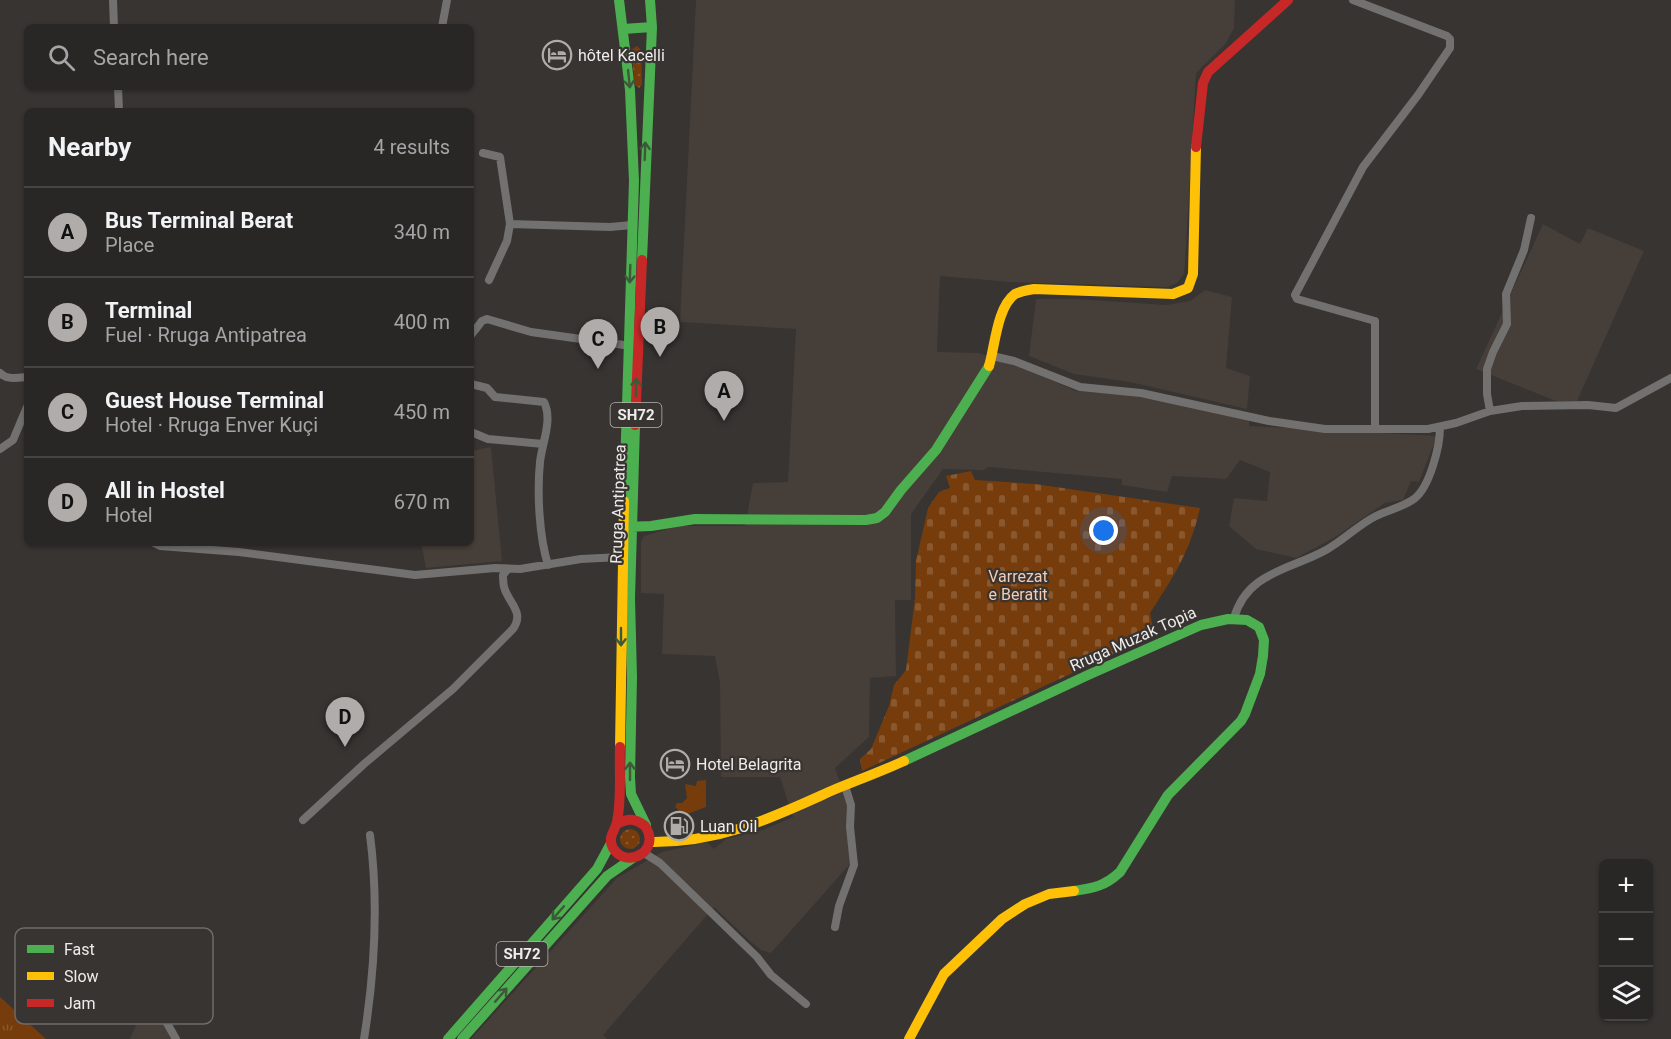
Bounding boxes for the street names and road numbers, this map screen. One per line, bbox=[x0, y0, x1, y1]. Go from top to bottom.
road number: SH72 bbox=[610, 403, 662, 427]
street label: Rruga Antipatrea bbox=[606, 444, 630, 564]
street label: Rruga Muzak Topia bbox=[1067, 603, 1199, 675]
road number: SH72 bbox=[496, 942, 548, 966]

